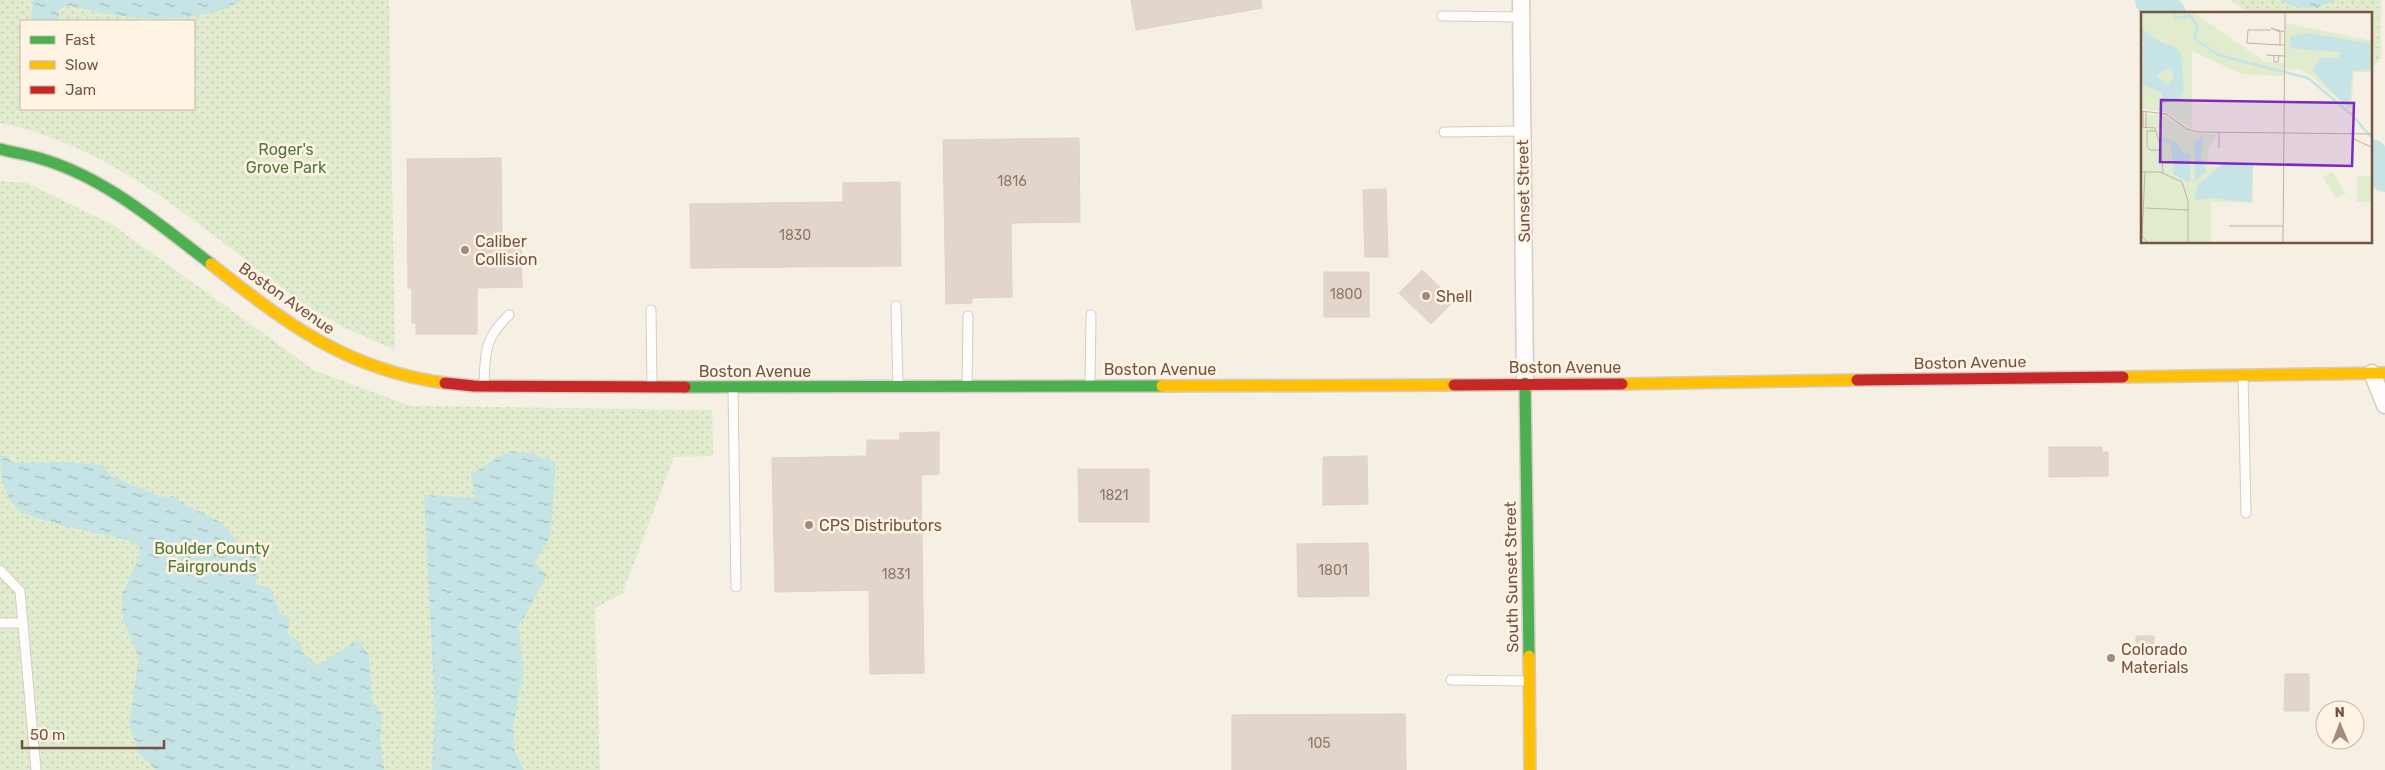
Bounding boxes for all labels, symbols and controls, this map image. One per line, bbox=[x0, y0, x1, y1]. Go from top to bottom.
inset map bbox=[2141, 12, 2372, 244]
legend bbox=[20, 20, 195, 110]
text: Fast bbox=[65, 31, 95, 49]
text: Slow bbox=[65, 56, 98, 74]
text: Jam bbox=[65, 81, 96, 99]
street label: Sunset Street bbox=[1513, 139, 1534, 243]
park label: Roger's Grove Park bbox=[246, 140, 327, 177]
house number: 1816 bbox=[997, 173, 1027, 190]
house number: 1830 bbox=[779, 227, 811, 244]
place label: Caliber Collision bbox=[475, 232, 537, 269]
marker: Caliber Collision bbox=[459, 244, 471, 256]
street label: Boston Avenue bbox=[235, 258, 338, 339]
house number: 1800 bbox=[1330, 286, 1362, 303]
place label: Shell bbox=[1436, 287, 1472, 306]
marker: Shell bbox=[1420, 290, 1432, 302]
street label: Boston Avenue bbox=[1913, 352, 2027, 373]
street label: Boston Avenue bbox=[1509, 358, 1621, 377]
street label: Boston Avenue bbox=[1104, 360, 1216, 379]
street label: Boston Avenue bbox=[699, 362, 811, 381]
house number: 1821 bbox=[1099, 487, 1129, 504]
street label: South Sunset Street bbox=[1501, 501, 1522, 653]
place label: CPS Distributors bbox=[819, 516, 942, 535]
marker: CPS Distributors bbox=[803, 519, 815, 531]
park label: Boulder County Fairgrounds bbox=[154, 539, 270, 576]
house number: 1801 bbox=[1318, 562, 1348, 579]
house number: 1831 bbox=[881, 566, 911, 583]
place label: Colorado Materials bbox=[2121, 640, 2189, 677]
marker: Colorado Materials bbox=[2105, 652, 2117, 664]
north arrow bbox=[2315, 700, 2365, 750]
text: N bbox=[2335, 704, 2345, 721]
scale bar bbox=[22, 718, 165, 750]
text: 50 m bbox=[30, 726, 65, 744]
house number: 105 bbox=[1307, 735, 1331, 752]

